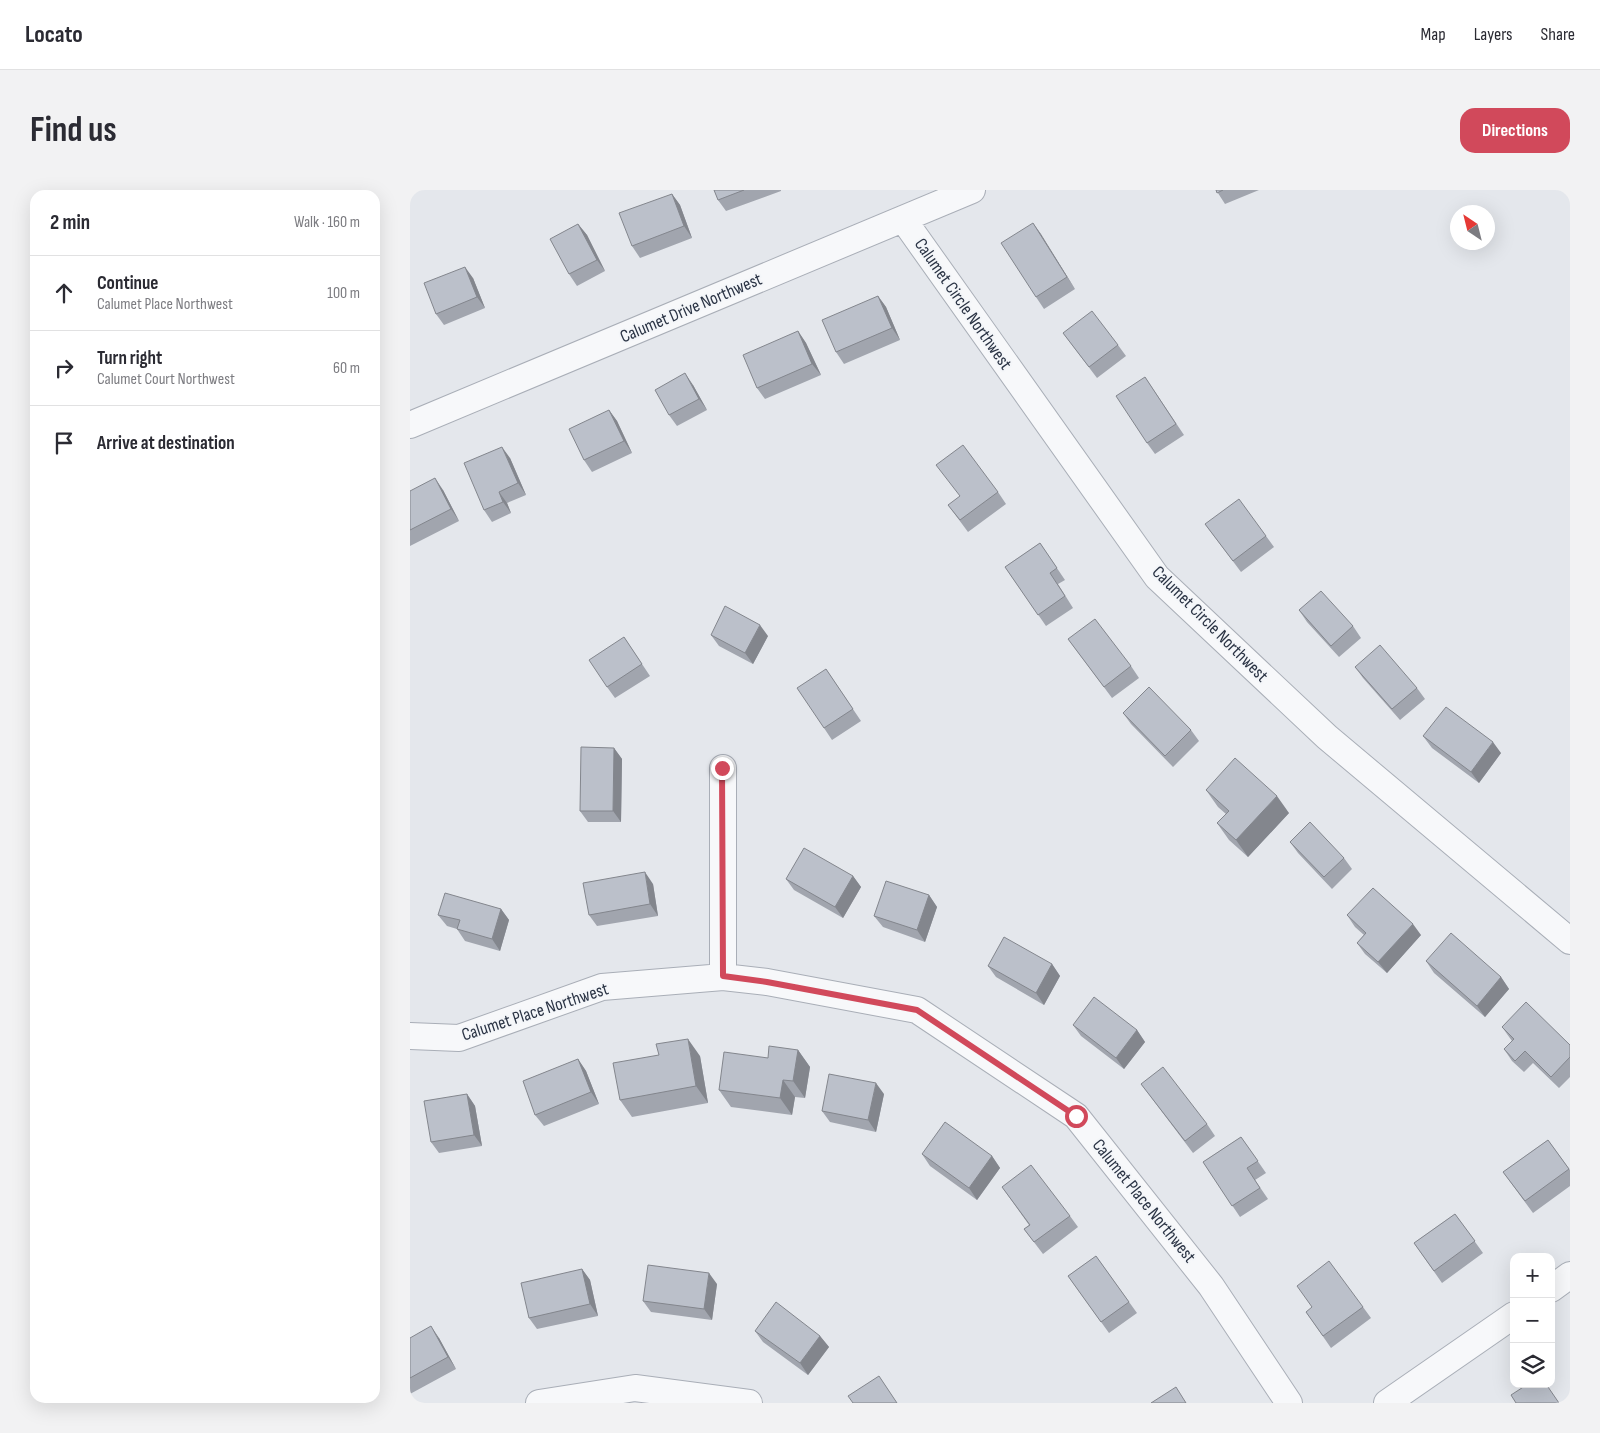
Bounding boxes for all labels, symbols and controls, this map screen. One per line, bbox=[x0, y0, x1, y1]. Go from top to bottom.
text: Locato bbox=[25, 20, 83, 49]
text: Map bbox=[1421, 24, 1446, 45]
text: Layers bbox=[1474, 24, 1513, 45]
text: Share bbox=[1541, 24, 1575, 45]
button: Directions bbox=[1460, 108, 1570, 153]
text: Find us bbox=[30, 109, 117, 152]
north arrow bbox=[1450, 205, 1495, 250]
text: 2 min bbox=[50, 210, 90, 235]
text: Walk · 160 m bbox=[294, 213, 360, 232]
street label: Calumet Circle Northwest bbox=[910, 234, 1016, 374]
street label: Calumet Drive Northwest bbox=[617, 268, 766, 347]
text: Continue bbox=[97, 272, 158, 295]
icon: ahead bbox=[50, 279, 78, 307]
text: 100 m bbox=[327, 284, 360, 303]
text: Calumet Place Northwest bbox=[97, 295, 233, 314]
text: Turn right bbox=[97, 347, 162, 370]
icon: right bbox=[50, 354, 78, 382]
text: 60 m bbox=[333, 359, 360, 378]
text: Calumet Court Northwest bbox=[97, 370, 235, 389]
icon: arrive bbox=[50, 429, 78, 457]
text: Arrive at destination bbox=[97, 432, 235, 455]
street label: Calumet Circle Northwest bbox=[1148, 562, 1273, 687]
route end bbox=[711, 757, 734, 780]
street label: Calumet Place Northwest bbox=[459, 978, 611, 1046]
route start bbox=[1065, 1105, 1088, 1128]
street label: Calumet Place Northwest bbox=[1088, 1135, 1201, 1267]
map controls bbox=[1510, 1253, 1555, 1388]
button: + bbox=[1510, 1253, 1555, 1298]
button: − bbox=[1510, 1298, 1555, 1343]
button: layers bbox=[1510, 1343, 1555, 1388]

